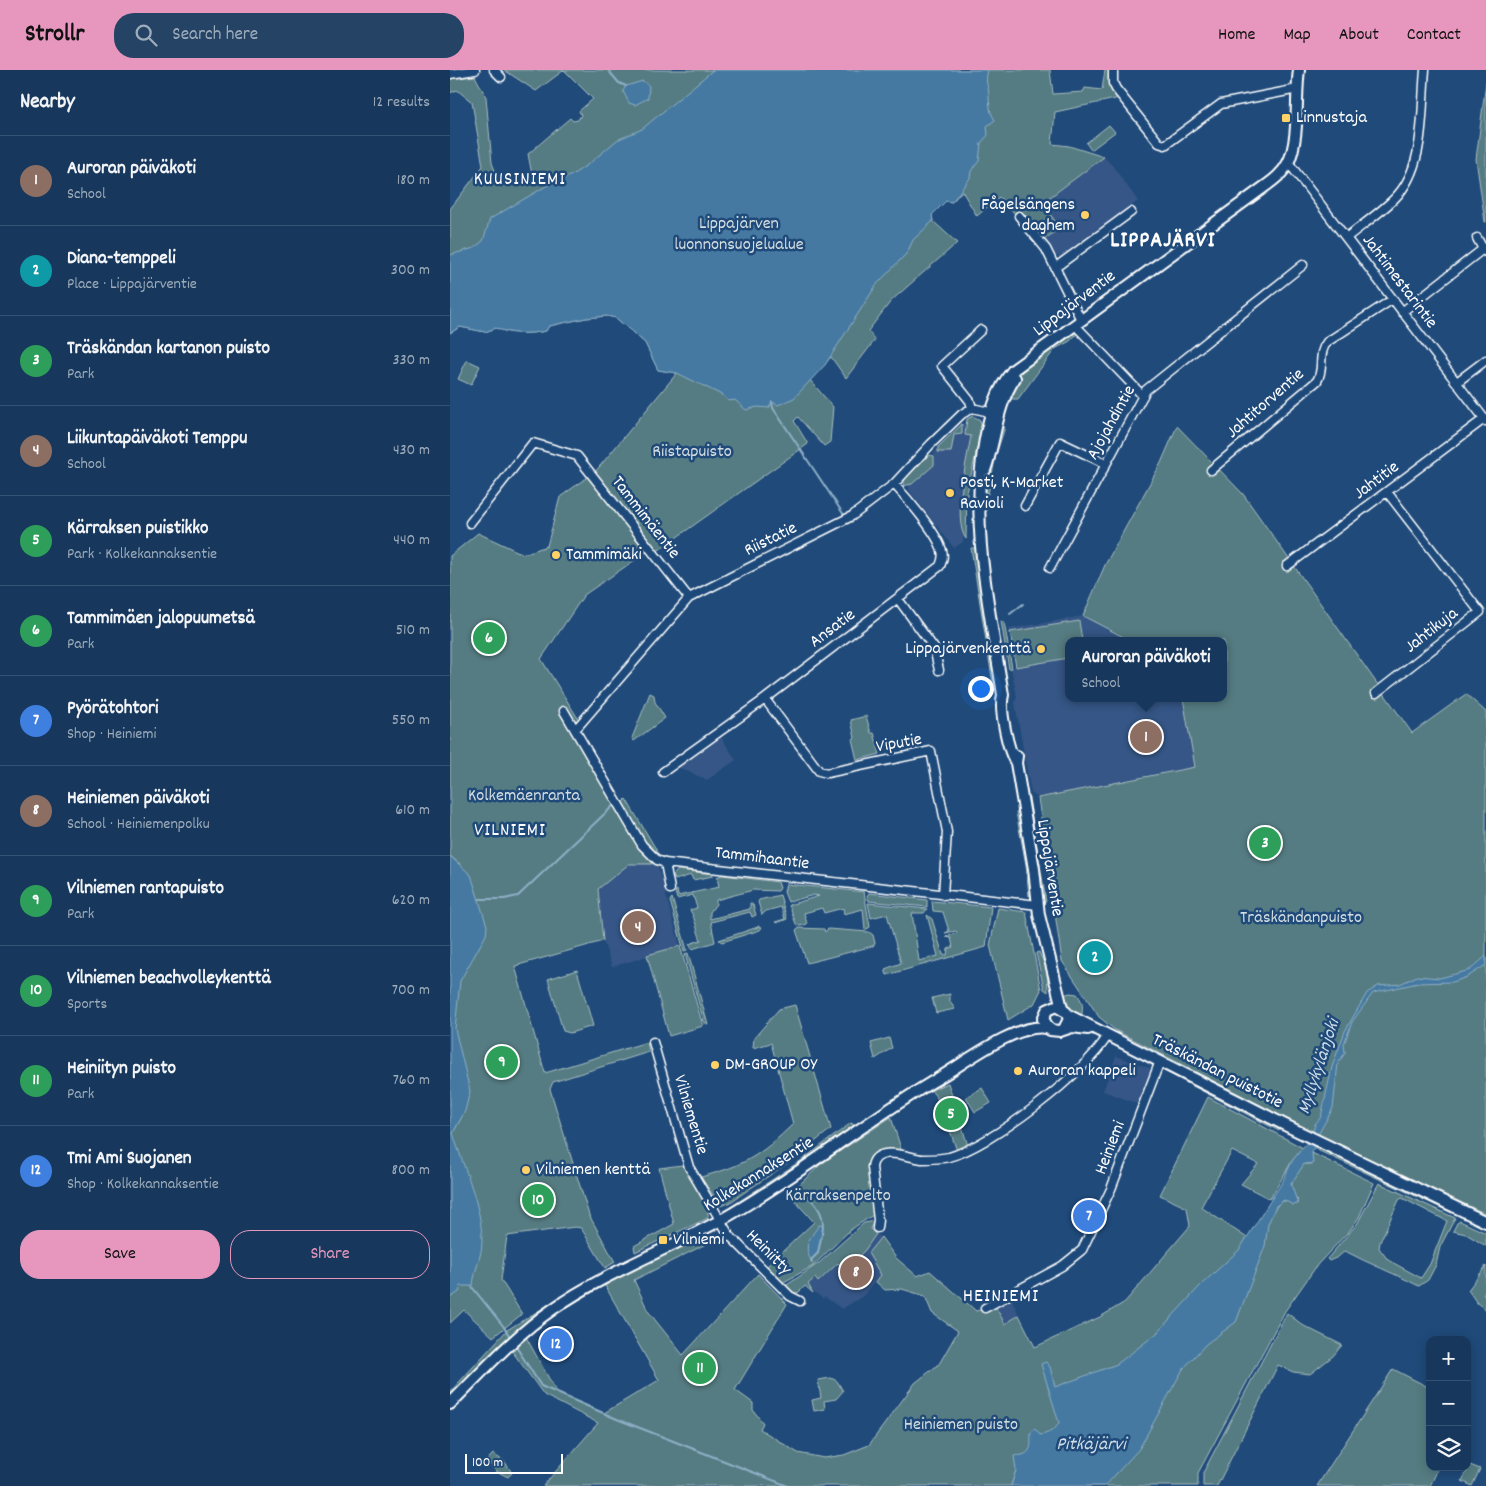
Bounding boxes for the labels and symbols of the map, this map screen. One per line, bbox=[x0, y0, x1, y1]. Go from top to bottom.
place label: Linnustaja bbox=[1296, 106, 1367, 131]
marker: Linnustaja bbox=[1280, 112, 1292, 124]
district label: KUUSINIEMI bbox=[474, 167, 566, 194]
place label: Fågelsängens daghem bbox=[981, 193, 1075, 239]
marker: Fågelsängens daghem bbox=[1079, 209, 1091, 221]
park label: Lippajärven luonnonsuojelualue bbox=[674, 212, 804, 258]
district label: LIPPAJÄRVI bbox=[1110, 226, 1216, 257]
street label: Jahtimestarintie bbox=[1355, 230, 1443, 334]
street label: Lippajärventie bbox=[1028, 265, 1122, 343]
street label: Jahtitorventie bbox=[1222, 363, 1311, 445]
street label: Ajojahdintie bbox=[1081, 381, 1143, 465]
park label: Riistapuisto bbox=[652, 440, 732, 465]
street label: Jahtitie bbox=[1349, 456, 1405, 506]
street label: Tammimäentie bbox=[605, 471, 685, 565]
place label: Posti, K-Market Ravioli bbox=[960, 471, 1064, 517]
marker: Posti, K-Market Ravioli bbox=[944, 487, 956, 499]
street label: Riistatie bbox=[740, 516, 802, 563]
place label: Tammimäki bbox=[566, 543, 642, 568]
marker: Tammimäki bbox=[550, 549, 562, 561]
street label: Jahtikuja bbox=[1400, 602, 1464, 660]
street label: Ansatie bbox=[805, 603, 861, 655]
pin: 6 bbox=[473, 619, 505, 657]
place label: Lippajärvenkenttä bbox=[905, 637, 1031, 662]
marker: Lippajärvenkenttä bbox=[1035, 643, 1047, 655]
your location bbox=[968, 676, 994, 702]
pin: 1 bbox=[1130, 718, 1162, 756]
street label: Viputie bbox=[874, 728, 924, 760]
park label: Kolkemäenranta bbox=[468, 784, 581, 809]
district label: VILNIEMI bbox=[474, 818, 546, 845]
street label: Lippajärventie bbox=[1029, 818, 1069, 918]
pin: 3 bbox=[1249, 824, 1281, 862]
street label: Tammihaantie bbox=[713, 841, 811, 877]
park label: Träskändanpuisto bbox=[1240, 906, 1362, 931]
pin: 4 bbox=[622, 908, 654, 946]
pin: 2 bbox=[1079, 938, 1111, 976]
water label: Myllykylänjoki bbox=[1292, 1013, 1349, 1118]
street label: Träskändan puistotie bbox=[1147, 1028, 1287, 1116]
pin: 9 bbox=[486, 1043, 518, 1081]
place label: DM-GROUP OY bbox=[725, 1053, 818, 1078]
marker: DM-GROUP OY bbox=[709, 1059, 721, 1071]
place label: Auroran kappeli bbox=[1028, 1059, 1136, 1084]
marker: Auroran kappeli bbox=[1012, 1065, 1024, 1077]
street label: Vilniementie bbox=[666, 1072, 714, 1158]
pin: 5 bbox=[935, 1095, 967, 1133]
street label: Heiniemi bbox=[1089, 1118, 1133, 1178]
street label: Kolkekannaksentie bbox=[699, 1131, 819, 1219]
place label: Vilniemen kenttä bbox=[536, 1158, 650, 1183]
marker: Vilniemen kenttä bbox=[520, 1164, 532, 1176]
pin: 10 bbox=[522, 1181, 554, 1219]
park label: Kärraksenpelto bbox=[785, 1184, 891, 1209]
pin: 7 bbox=[1073, 1197, 1105, 1235]
street label: Heiniitty bbox=[739, 1224, 797, 1282]
place label: Vilniemi bbox=[673, 1228, 724, 1253]
marker: Vilniemi bbox=[657, 1234, 669, 1246]
pin: 8 bbox=[840, 1253, 872, 1291]
district label: HEINIEMI bbox=[963, 1283, 1039, 1311]
pin: 12 bbox=[540, 1325, 572, 1363]
pin: 11 bbox=[684, 1349, 716, 1387]
park label: Heiniemen puisto bbox=[904, 1413, 1018, 1438]
water label: Pitkäjärvi bbox=[1056, 1432, 1129, 1459]
scale bar bbox=[465, 1451, 562, 1474]

